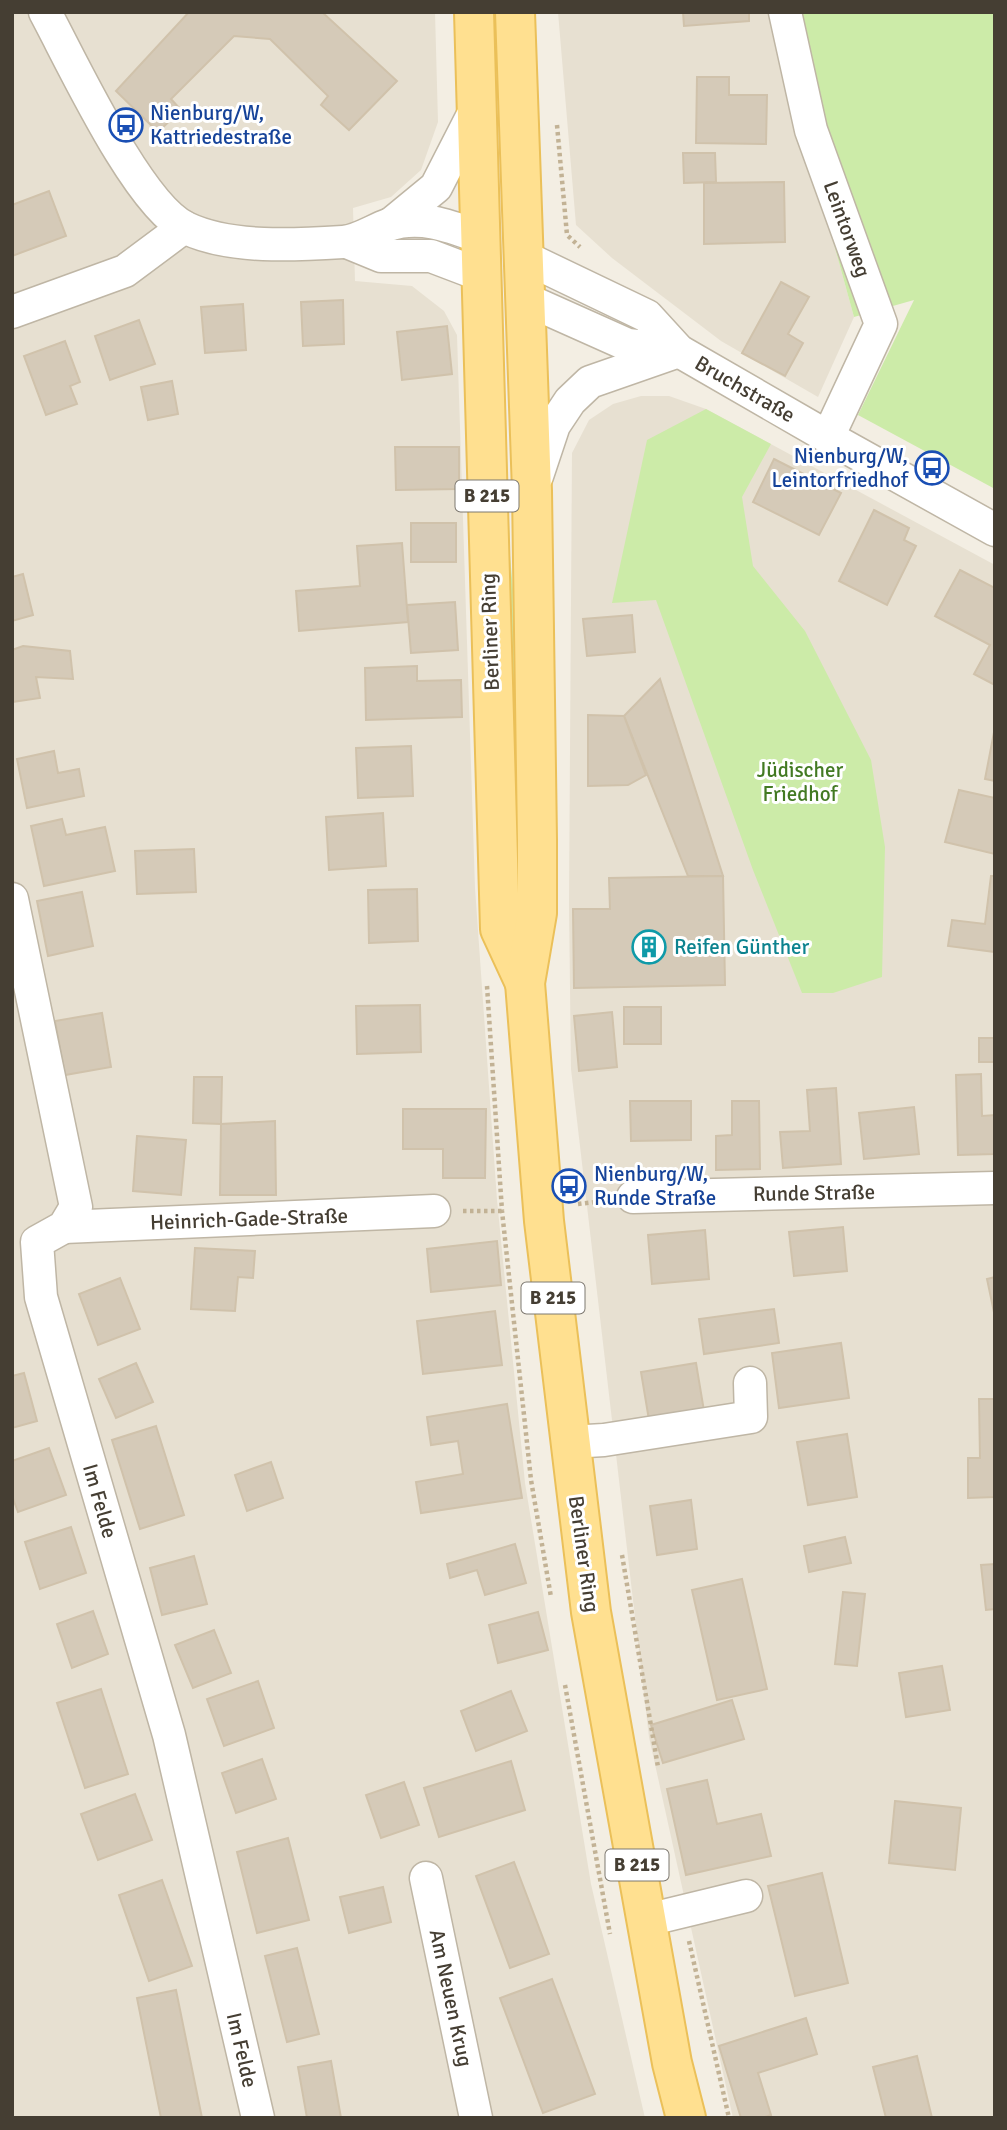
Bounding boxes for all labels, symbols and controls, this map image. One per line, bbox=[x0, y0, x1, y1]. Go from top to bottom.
place label: Nienburg/W, Kattriedestraße bbox=[150, 100, 292, 150]
bus stop icon: Nienburg/W, Kattriedestraße bbox=[107, 106, 145, 144]
street label: Leintorweg bbox=[818, 177, 876, 281]
street label: Bruchstraße bbox=[690, 350, 800, 428]
place label: Nienburg/W, Leintorfriedhof bbox=[771, 443, 909, 493]
bus stop icon: Nienburg/W, Leintorfriedhof bbox=[913, 449, 951, 487]
road number: B 215 bbox=[456, 481, 518, 512]
street label: Berliner Ring bbox=[475, 573, 505, 691]
park label: Jüdischer Friedhof bbox=[757, 757, 843, 807]
building icon: Reifen Günther bbox=[630, 928, 668, 966]
place label: Reifen Günther bbox=[674, 934, 810, 960]
place label: Nienburg/W, Runde Straße bbox=[594, 1161, 716, 1211]
bus stop icon: Nienburg/W, Runde Straße bbox=[550, 1167, 588, 1205]
street label: Runde Straße bbox=[753, 1179, 875, 1207]
street label: Heinrich-Gade-Straße bbox=[149, 1203, 349, 1235]
road number: B 215 bbox=[522, 1282, 584, 1314]
street label: Im Felde bbox=[77, 1461, 123, 1541]
street label: Berliner Ring bbox=[563, 1494, 605, 1614]
road number: B 215 bbox=[606, 1850, 668, 1881]
street label: Am Neuen Krug bbox=[424, 1927, 478, 2069]
street label: Im Felde bbox=[221, 2010, 263, 2090]

